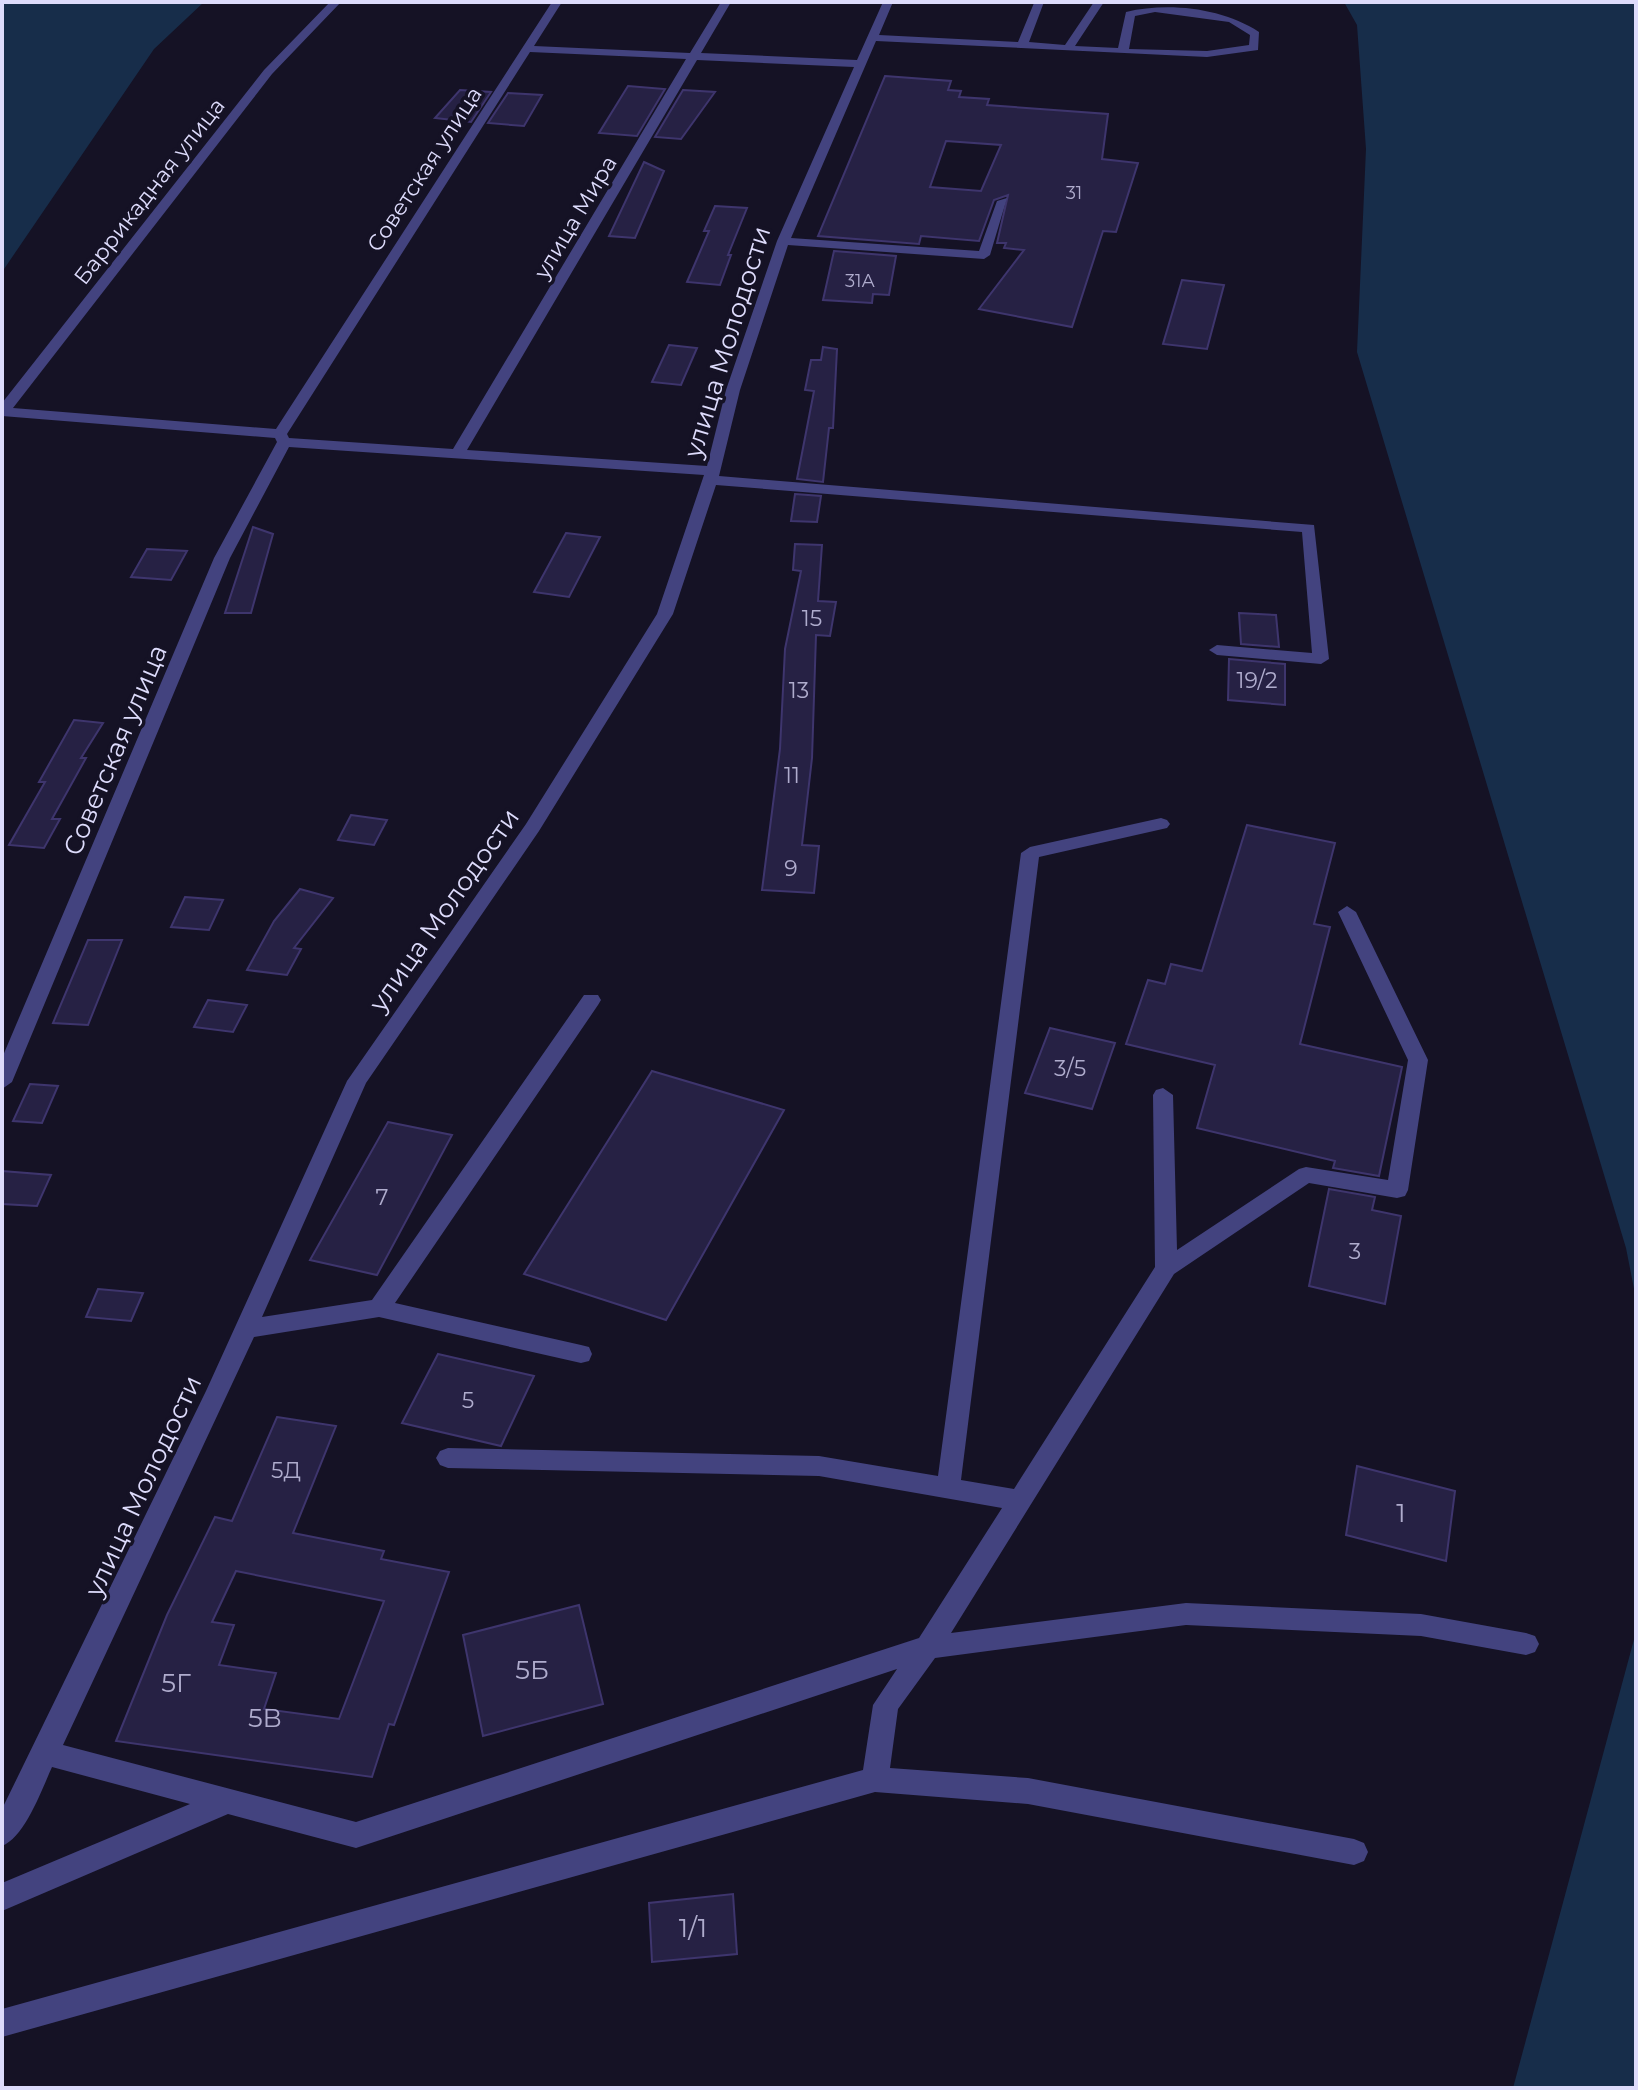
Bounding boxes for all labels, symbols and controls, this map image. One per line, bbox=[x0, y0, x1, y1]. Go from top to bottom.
street label: Советская улица bbox=[361, 82, 488, 257]
street label: Баррикадная улица bbox=[68, 93, 231, 290]
street label: улица Мира bbox=[528, 151, 623, 284]
house number: 31 bbox=[1066, 182, 1082, 204]
street label: улица Молодости bbox=[676, 222, 777, 463]
house number: 31А bbox=[845, 270, 876, 292]
house number: 15 bbox=[802, 605, 822, 632]
street label: Советская улица bbox=[56, 640, 174, 860]
house number: 19/2 bbox=[1237, 667, 1277, 694]
house number: 13 bbox=[789, 677, 809, 704]
house number: 11 bbox=[784, 762, 800, 789]
street label: улица Молодости bbox=[361, 802, 526, 1018]
house number: 9 bbox=[784, 855, 798, 882]
house number: 3/5 bbox=[1054, 1055, 1086, 1082]
house number: 7 bbox=[376, 1184, 389, 1211]
house number: 3 bbox=[1349, 1238, 1361, 1265]
street label: улица Молодости bbox=[77, 1370, 208, 1603]
house number: 5 bbox=[462, 1387, 474, 1414]
house number: 5Д bbox=[271, 1457, 301, 1484]
house number: 1 bbox=[1396, 1497, 1406, 1529]
house number: 5Б bbox=[515, 1654, 549, 1686]
house number: 5Г bbox=[161, 1667, 191, 1699]
house number: 5В bbox=[248, 1702, 282, 1734]
house number: 1/1 bbox=[679, 1912, 707, 1944]

